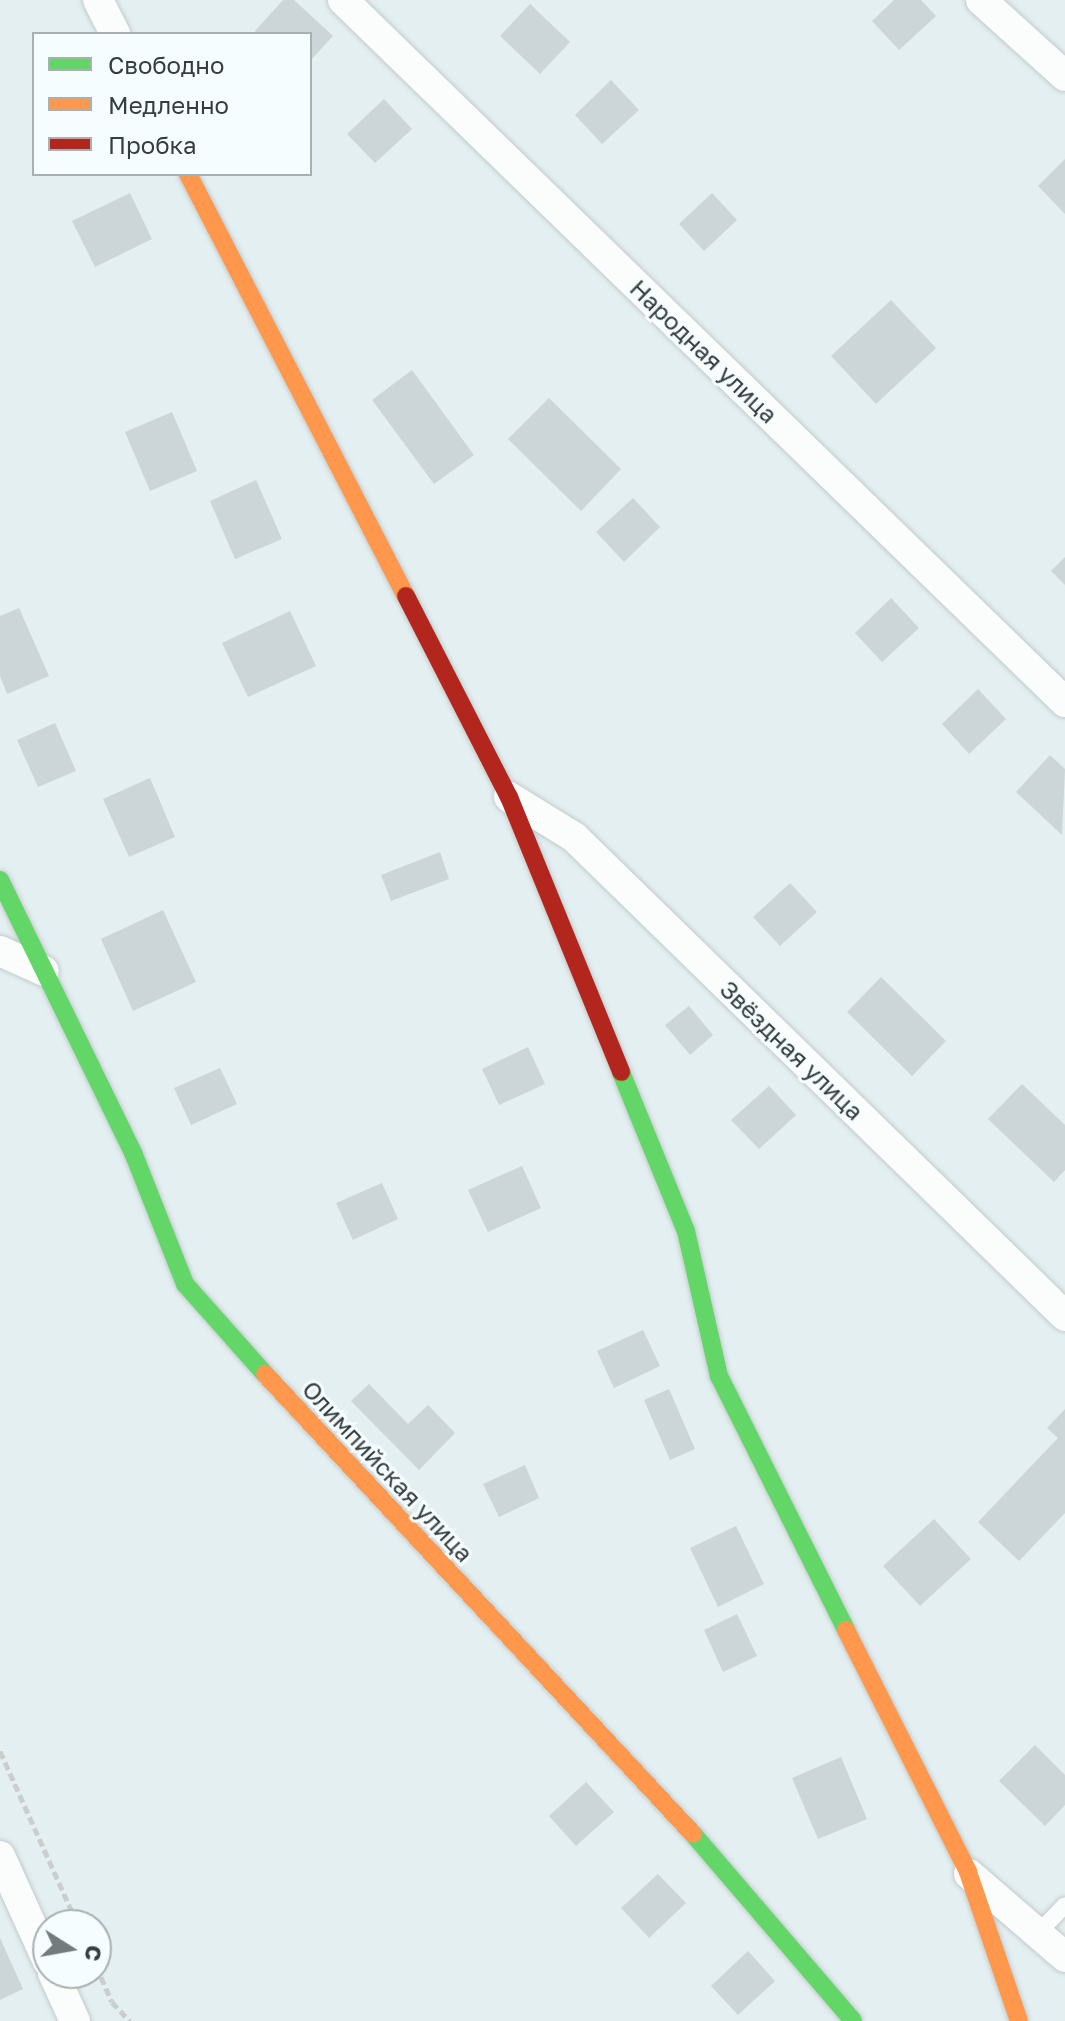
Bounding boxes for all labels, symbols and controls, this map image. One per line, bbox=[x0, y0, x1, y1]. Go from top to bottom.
legend bbox=[32, 32, 312, 176]
text: Свободно bbox=[108, 50, 224, 79]
text: Медленно bbox=[108, 90, 229, 119]
text: Пробка bbox=[108, 130, 197, 159]
street label: Народная улица bbox=[624, 273, 784, 429]
street label: Звёздная улица bbox=[714, 974, 870, 1126]
street label: Олимпийская улица bbox=[297, 1375, 479, 1567]
north arrow bbox=[32, 1909, 112, 1989]
text: С bbox=[79, 1943, 109, 1964]

